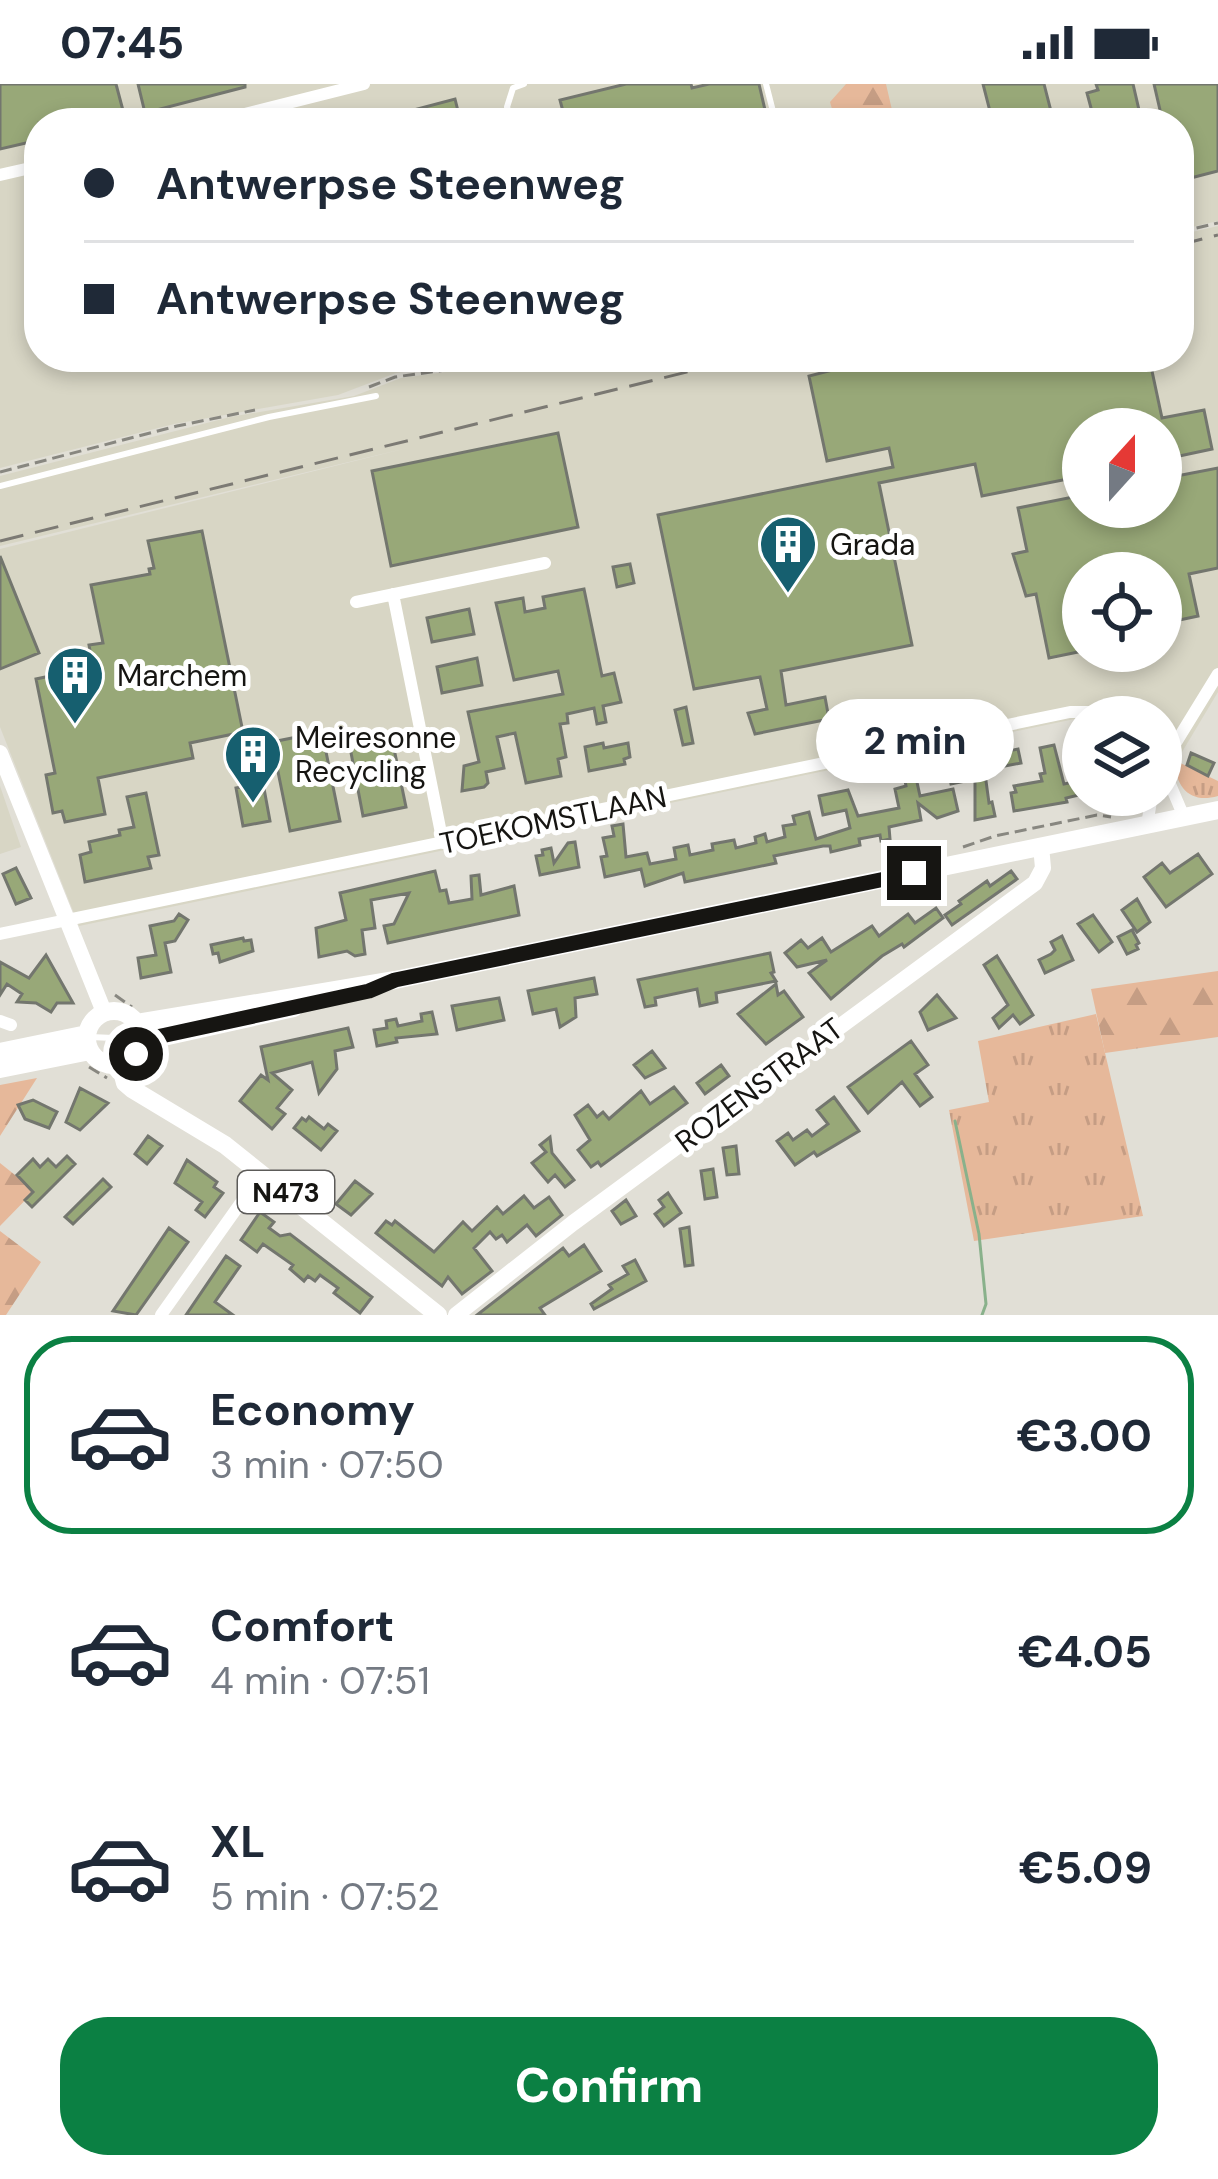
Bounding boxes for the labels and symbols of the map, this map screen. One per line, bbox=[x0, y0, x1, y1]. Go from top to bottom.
north arrow bbox=[1062, 408, 1182, 528]
building icon: Grada bbox=[757, 513, 819, 595]
place label: Grada bbox=[830, 525, 915, 564]
building icon: Marchem bbox=[44, 644, 106, 726]
place label: Marchem bbox=[117, 656, 247, 695]
callout: 2 min bbox=[815, 699, 1013, 783]
place label: Meiresonne Recycling bbox=[295, 718, 456, 791]
building icon: Meiresonne Recycling bbox=[222, 723, 284, 805]
street label: TOEKOMSTLAAN bbox=[436, 777, 670, 863]
route end bbox=[887, 846, 941, 900]
street label: ROZENSTRAAT bbox=[667, 1009, 851, 1161]
route start bbox=[109, 1027, 163, 1081]
road number: N473 bbox=[238, 1171, 334, 1213]

